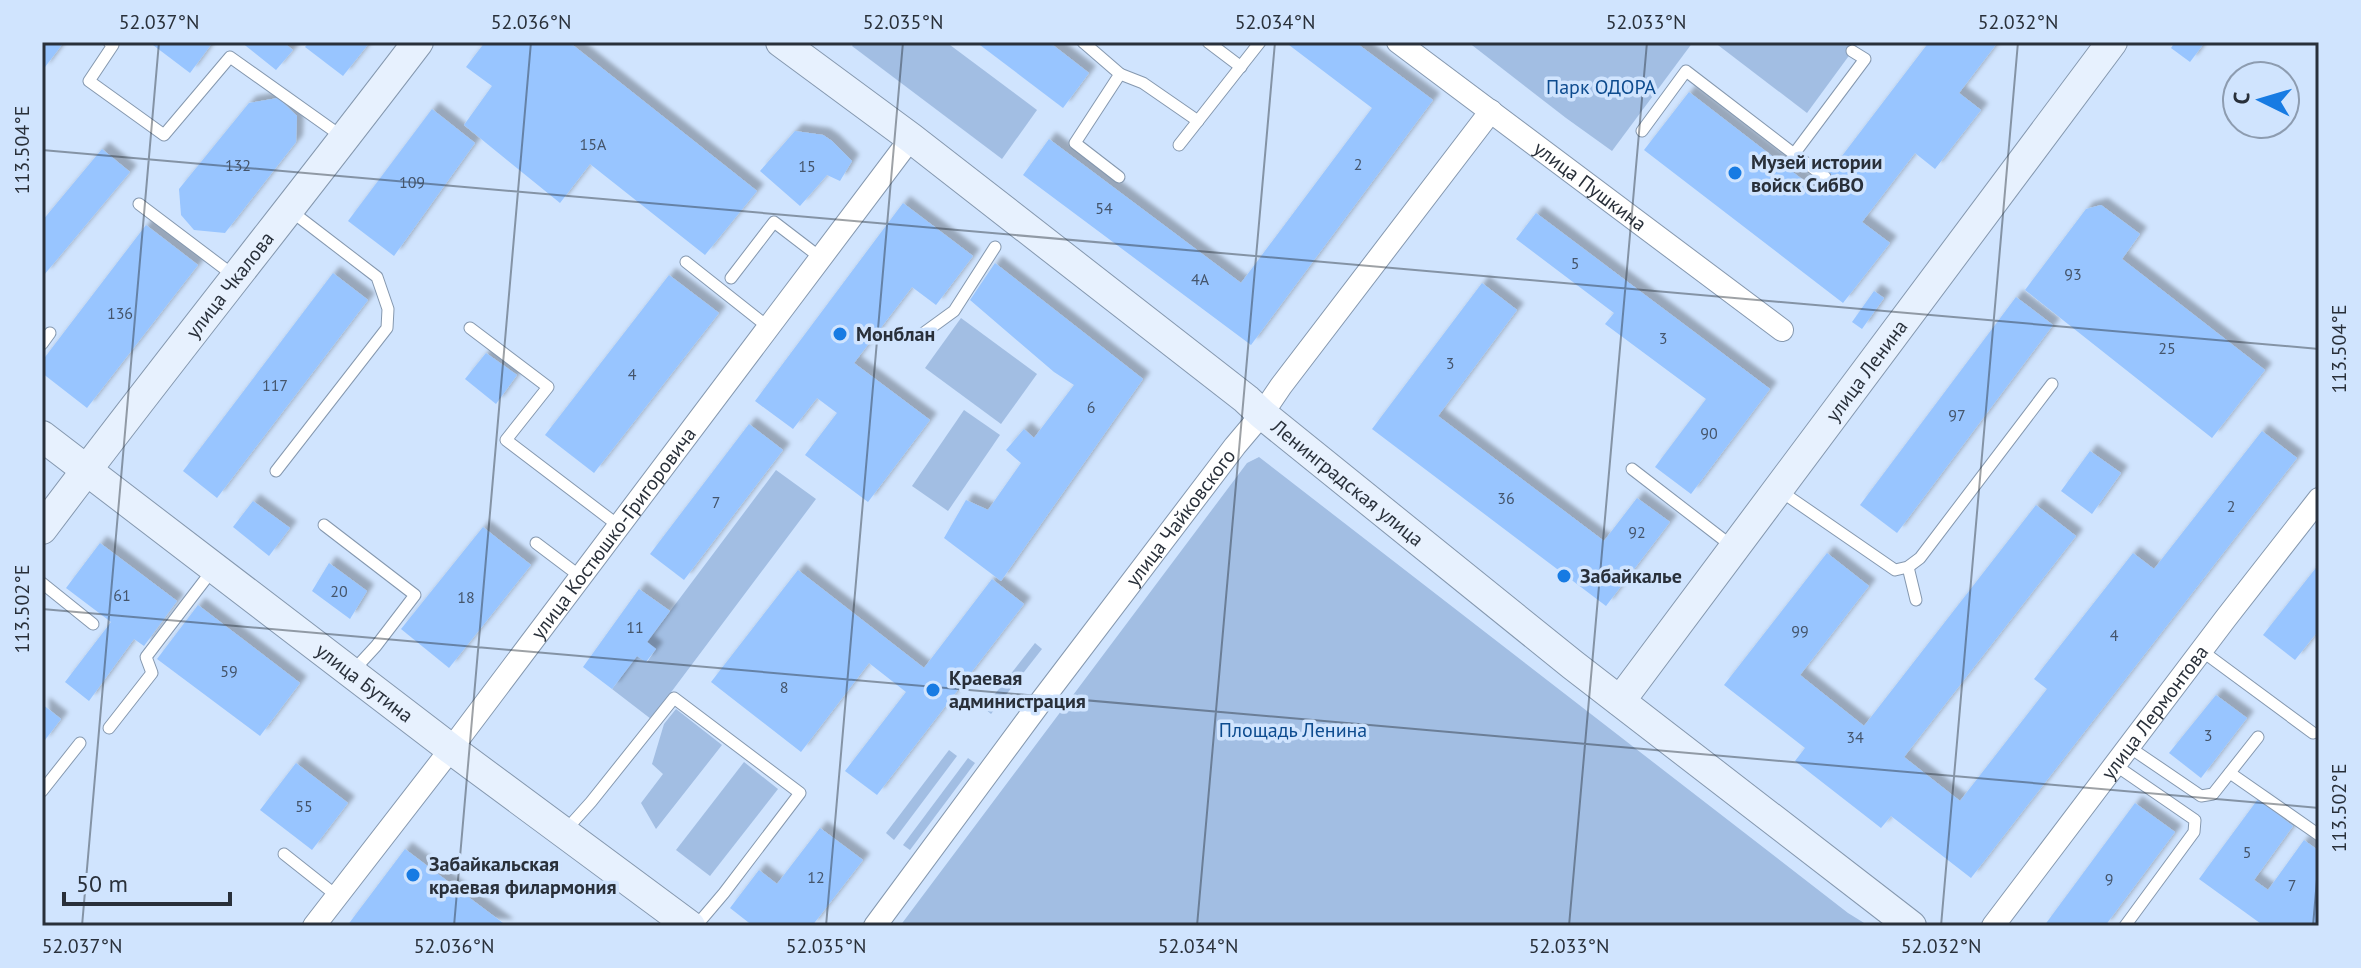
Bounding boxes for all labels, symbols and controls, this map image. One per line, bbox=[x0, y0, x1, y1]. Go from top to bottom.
text: 52.037°N bbox=[119, 9, 199, 35]
text: 52.036°N bbox=[491, 9, 571, 35]
text: 52.035°N bbox=[863, 9, 943, 35]
text: 52.034°N bbox=[1235, 9, 1315, 35]
text: 52.033°N bbox=[1606, 9, 1686, 35]
text: 52.032°N bbox=[1978, 9, 2058, 35]
north arrow bbox=[2221, 60, 2301, 140]
park label: Парк ОДОРА bbox=[1546, 74, 1656, 100]
text: С bbox=[2227, 91, 2256, 106]
text: 113.504°E bbox=[9, 106, 35, 194]
house number: 15А bbox=[580, 134, 607, 154]
street label: улица Пушкина bbox=[1528, 135, 1652, 237]
place label: Музей истории войск СибВО bbox=[1751, 149, 1882, 198]
house number: 2 bbox=[1354, 154, 1362, 174]
house number: 132 bbox=[225, 155, 251, 175]
house number: 15 bbox=[798, 156, 816, 176]
marker: Музей истории войск СибВО bbox=[1726, 164, 1744, 182]
house number: 109 bbox=[399, 172, 425, 192]
house number: 54 bbox=[1095, 198, 1113, 218]
street label: улица Чкалова bbox=[180, 226, 280, 344]
house number: 5 bbox=[1571, 253, 1579, 273]
house number: 93 bbox=[2064, 264, 2082, 284]
house number: 4А bbox=[1191, 269, 1210, 289]
house number: 136 bbox=[107, 303, 133, 323]
text: 113.504°E bbox=[2326, 305, 2352, 393]
street label: улица Ленина bbox=[1820, 315, 1913, 427]
place label: Монблан bbox=[856, 321, 935, 347]
marker: Монблан bbox=[831, 325, 849, 343]
house number: 3 bbox=[1659, 328, 1667, 348]
house number: 25 bbox=[2158, 338, 2176, 358]
house number: 3 bbox=[1446, 353, 1454, 373]
house number: 4 bbox=[628, 364, 637, 384]
house number: 117 bbox=[262, 375, 288, 395]
house number: 6 bbox=[1087, 397, 1095, 417]
house number: 97 bbox=[1948, 405, 1966, 425]
street label: Ленинградская улица bbox=[1265, 413, 1429, 552]
street label: улица Костюшко-Григоровича bbox=[525, 422, 702, 645]
house number: 90 bbox=[1700, 423, 1718, 443]
street label: улица Чайковского bbox=[1120, 444, 1241, 592]
house number: 36 bbox=[1497, 488, 1515, 508]
house number: 7 bbox=[712, 492, 720, 512]
house number: 2 bbox=[2227, 496, 2235, 516]
house number: 92 bbox=[1628, 522, 1646, 542]
place label: Забайкалье bbox=[1580, 563, 1682, 589]
text: 113.502°E bbox=[9, 565, 35, 653]
marker: Забайкалье bbox=[1555, 567, 1573, 585]
house number: 20 bbox=[330, 581, 348, 601]
house number: 61 bbox=[113, 585, 131, 605]
house number: 18 bbox=[457, 587, 475, 607]
house number: 11 bbox=[626, 617, 644, 637]
house number: 99 bbox=[1791, 621, 1809, 641]
house number: 4 bbox=[2110, 625, 2119, 645]
street label: улица Бутина bbox=[310, 637, 418, 728]
street label: улица Лермонтова bbox=[2095, 640, 2214, 785]
house number: 59 bbox=[220, 661, 238, 681]
place label: Краевая администрация bbox=[949, 665, 1086, 714]
house number: 8 bbox=[780, 677, 788, 697]
marker: Краевая администрация bbox=[924, 681, 942, 699]
park label: Площадь Ленина bbox=[1219, 717, 1367, 743]
house number: 3 bbox=[2204, 725, 2212, 745]
house number: 34 bbox=[1846, 727, 1864, 747]
text: 113.502°E bbox=[2326, 764, 2352, 852]
house number: 55 bbox=[295, 796, 313, 816]
house number: 5 bbox=[2243, 842, 2251, 862]
place label: Забайкальская краевая филармония bbox=[429, 851, 616, 900]
scale bar bbox=[64, 856, 230, 906]
marker: Забайкальская краевая филармония bbox=[404, 866, 422, 884]
house number: 12 bbox=[807, 867, 825, 887]
text: 50 m bbox=[76, 868, 128, 899]
house number: 9 bbox=[2105, 869, 2113, 889]
house number: 7 bbox=[2288, 875, 2296, 895]
text: 52.037°N bbox=[42, 933, 122, 959]
text: 52.036°N bbox=[414, 933, 494, 959]
text: 52.035°N bbox=[786, 933, 866, 959]
text: 52.034°N bbox=[1158, 933, 1238, 959]
text: 52.033°N bbox=[1529, 933, 1609, 959]
text: 52.032°N bbox=[1901, 933, 1981, 959]

